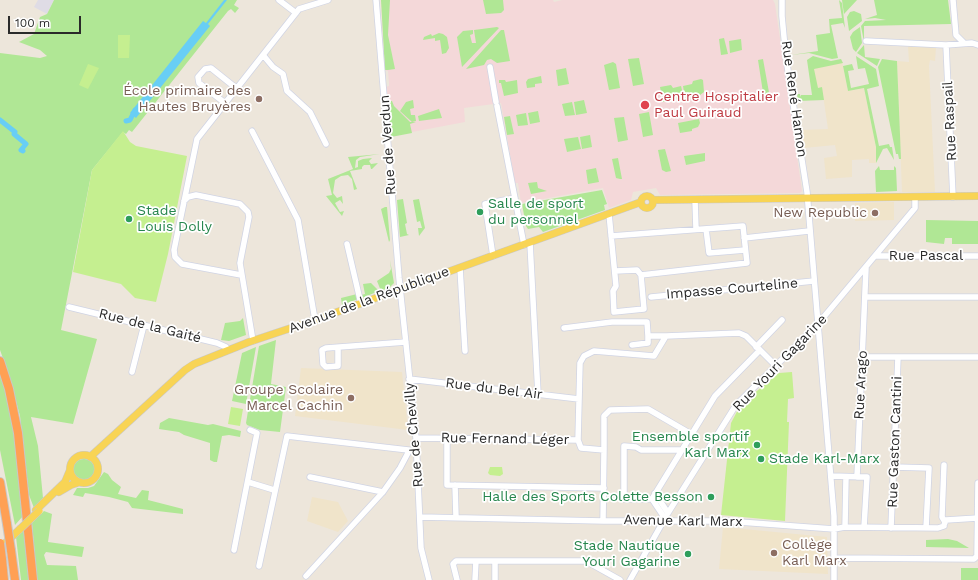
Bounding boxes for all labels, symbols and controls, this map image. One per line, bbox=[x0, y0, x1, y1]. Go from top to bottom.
scale bar bbox=[10, 8, 83, 34]
text: 100 m bbox=[15, 16, 50, 30]
street label: Rue René Hamon bbox=[777, 39, 811, 159]
street label: Rue Raspail bbox=[940, 81, 960, 161]
place label: École primaire des Hautes Bruyères bbox=[123, 83, 251, 116]
place label: Centre Hospitalier Paul Guiraud bbox=[654, 89, 778, 122]
marker: École primaire des Hautes Bruyères bbox=[254, 94, 264, 104]
street label: Rue de Verdun bbox=[376, 94, 400, 196]
marker: Centre Hospitalier Paul Guiraud bbox=[639, 99, 651, 111]
place label: Salle de sport du personnel bbox=[488, 196, 584, 228]
place label: Stade Louis Dolly bbox=[137, 203, 212, 236]
place label: New Republic bbox=[773, 205, 867, 221]
marker: Salle de sport du personnel bbox=[475, 207, 485, 217]
marker: New Republic bbox=[870, 208, 880, 218]
marker: Stade Louis Dolly bbox=[124, 214, 134, 224]
street label: Rue Pascal bbox=[889, 248, 963, 264]
street label: Avenue de la République bbox=[286, 263, 452, 337]
street label: Impasse Courteline bbox=[665, 275, 799, 303]
street label: Rue de la Gaité bbox=[97, 305, 203, 347]
street label: Rue Youri Gagarine bbox=[729, 311, 831, 415]
street label: Rue Arago bbox=[851, 350, 871, 420]
street label: Rue du Bel Air bbox=[444, 375, 544, 403]
street label: Rue Gaston Cantini bbox=[884, 376, 906, 508]
place label: Groupe Scolaire Marcel Cachin bbox=[234, 382, 343, 414]
street label: Rue de Chevilly bbox=[401, 382, 427, 488]
marker: Groupe Scolaire Marcel Cachin bbox=[346, 393, 356, 403]
street label: Rue Fernand Léger bbox=[441, 429, 569, 449]
place label: Ensemble sportif Karl Marx bbox=[632, 429, 749, 462]
marker: Ensemble sportif Karl Marx bbox=[752, 440, 762, 450]
place label: Stade Karl-Marx bbox=[769, 451, 880, 467]
marker: Stade Karl-Marx bbox=[756, 454, 766, 464]
place label: Halle des Sports Colette Besson bbox=[482, 489, 703, 505]
marker: Halle des Sports Colette Besson bbox=[706, 492, 716, 502]
street label: Avenue Karl Marx bbox=[623, 512, 743, 530]
place label: Collège Karl Marx bbox=[782, 537, 847, 570]
place label: Stade Nautique Youri Gagarine bbox=[574, 538, 680, 570]
marker: Collège Karl Marx bbox=[769, 548, 779, 558]
marker: Stade Nautique Youri Gagarine bbox=[683, 549, 693, 559]

